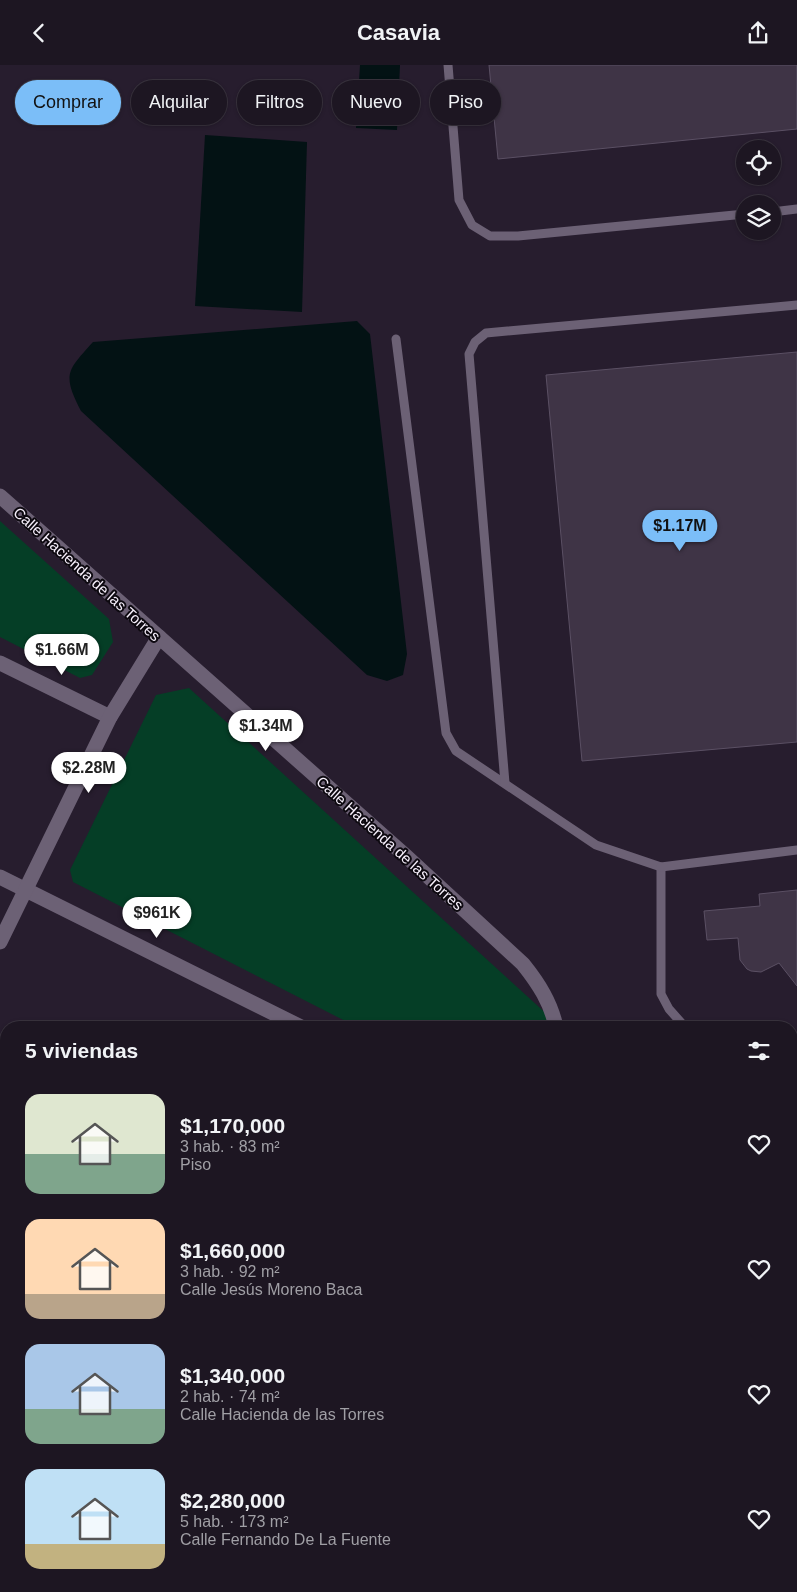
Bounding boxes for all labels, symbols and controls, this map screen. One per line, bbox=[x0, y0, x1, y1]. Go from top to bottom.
icon: back bbox=[25, 19, 53, 47]
icon: share bbox=[744, 19, 772, 47]
text: Casavia bbox=[357, 20, 440, 45]
chip: Comprar bbox=[15, 80, 121, 125]
chip: Alquilar bbox=[131, 80, 227, 125]
chip: Filtros bbox=[237, 80, 322, 125]
chip: Nuevo bbox=[332, 80, 420, 125]
chip: Piso bbox=[430, 80, 501, 125]
map controls bbox=[736, 140, 781, 240]
button: locate bbox=[736, 140, 781, 185]
button: layers bbox=[736, 195, 781, 240]
street label: Calle Hacienda de las Torres bbox=[10, 504, 164, 644]
pin: $1.17M bbox=[639, 509, 721, 552]
text: $1.17M bbox=[653, 517, 707, 534]
pin: $1.66M bbox=[21, 633, 103, 676]
text: $1.66M bbox=[35, 641, 89, 658]
pin: $1.34M bbox=[225, 709, 307, 752]
text: $1.34M bbox=[239, 717, 293, 734]
pin: $2.28M bbox=[48, 751, 130, 794]
text: $2.28M bbox=[62, 759, 116, 776]
street label: Calle Hacienda de las Torres bbox=[313, 773, 467, 913]
pin: $961K bbox=[122, 897, 192, 939]
text: $961K bbox=[133, 904, 181, 921]
icon: filters bbox=[745, 1037, 773, 1065]
text: 5 viviendas bbox=[25, 1039, 138, 1062]
icon: home bbox=[65, 1114, 125, 1174]
text: $1,170,000 bbox=[180, 1114, 285, 1137]
icon: heart bbox=[745, 1130, 773, 1158]
text: 3 hab. · 83 m² bbox=[180, 1138, 280, 1155]
text: Piso bbox=[180, 1156, 211, 1173]
icon: home bbox=[65, 1239, 125, 1299]
text: $1,660,000 bbox=[180, 1239, 285, 1262]
icon: heart bbox=[745, 1255, 773, 1283]
text: 3 hab. · 92 m² bbox=[180, 1263, 280, 1280]
text: Calle Jesús Moreno Baca bbox=[180, 1281, 362, 1298]
icon: home bbox=[65, 1364, 125, 1424]
text: $1,340,000 bbox=[180, 1364, 285, 1387]
icon: heart bbox=[745, 1380, 773, 1408]
text: 2 hab. · 74 m² bbox=[180, 1388, 280, 1405]
text: Calle Hacienda de las Torres bbox=[180, 1406, 384, 1423]
icon: home bbox=[65, 1489, 125, 1549]
text: $2,280,000 bbox=[180, 1489, 285, 1512]
icon: heart bbox=[745, 1505, 773, 1533]
text: 5 hab. · 173 m² bbox=[180, 1513, 289, 1530]
text: Calle Fernando De La Fuente bbox=[180, 1531, 391, 1548]

